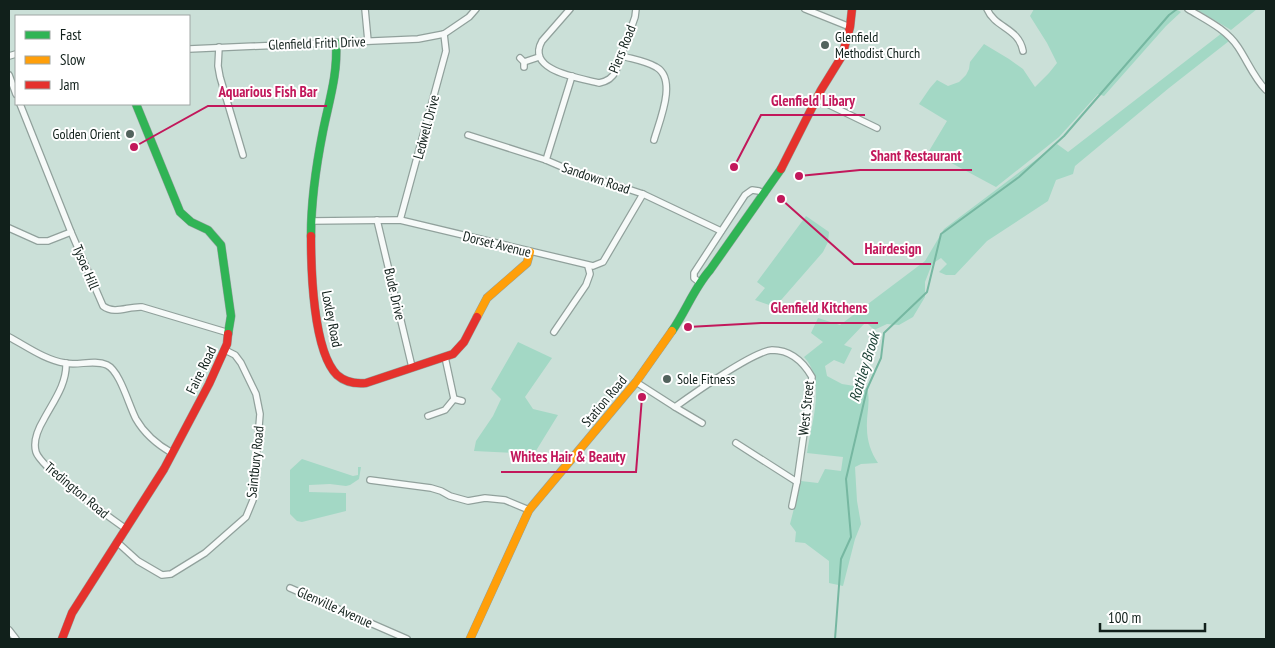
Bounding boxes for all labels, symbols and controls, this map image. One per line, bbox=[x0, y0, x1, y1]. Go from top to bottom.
legend bbox=[15, 15, 190, 105]
street label: Piers Road bbox=[604, 22, 640, 76]
text: Fast bbox=[60, 25, 81, 44]
place label: Glenfield Methodist Church bbox=[835, 28, 920, 62]
street label: Glenfield Frith Drive bbox=[268, 32, 366, 54]
marker: Glenfield Methodist Church bbox=[819, 39, 831, 51]
text: Slow bbox=[60, 50, 85, 69]
text: Jam bbox=[59, 75, 79, 94]
callout: Aquarious Fish Bar bbox=[208, 76, 327, 106]
text: Aquarious Fish Bar bbox=[218, 82, 318, 101]
callout: Glenfield Libary bbox=[761, 85, 865, 115]
text: Glenfield Libary bbox=[771, 91, 856, 110]
street label: Ledwell Drive bbox=[409, 93, 443, 161]
place label: Golden Orient bbox=[53, 125, 120, 143]
marker: Golden Orient bbox=[124, 128, 136, 140]
callout: Shant Restaurant bbox=[860, 140, 972, 170]
text: Shant Restaurant bbox=[870, 146, 962, 165]
street label: Sandown Road bbox=[560, 158, 632, 198]
street label: Dorset Avenue bbox=[461, 227, 533, 261]
callout: Hairdesign bbox=[854, 234, 931, 264]
text: Hairdesign bbox=[864, 239, 922, 258]
street label: Tysoe Hill bbox=[69, 242, 104, 293]
street label: Bude Drive bbox=[380, 266, 410, 322]
street label: Loxley Road bbox=[318, 289, 346, 349]
callout: Glenfield Kitchens bbox=[761, 293, 878, 323]
text: Glenfield Kitchens bbox=[771, 298, 867, 317]
water label: Rothley Brook bbox=[844, 328, 884, 404]
street label: Faire Road bbox=[182, 343, 220, 397]
place label: Sole Fitness bbox=[677, 370, 735, 388]
street label: Station Road bbox=[577, 372, 631, 430]
marker: Sole Fitness bbox=[661, 373, 673, 385]
street label: West Street bbox=[794, 379, 818, 436]
street label: Saintbury Road bbox=[242, 425, 268, 499]
callout: Whites Hair & Beauty bbox=[501, 442, 636, 472]
text: Whites Hair & Beauty bbox=[510, 447, 626, 466]
street label: Tredington Road bbox=[41, 458, 113, 522]
street label: Glenville Avenue bbox=[294, 582, 376, 632]
scale bar bbox=[1100, 600, 1205, 632]
text: 100 m bbox=[1108, 608, 1141, 627]

